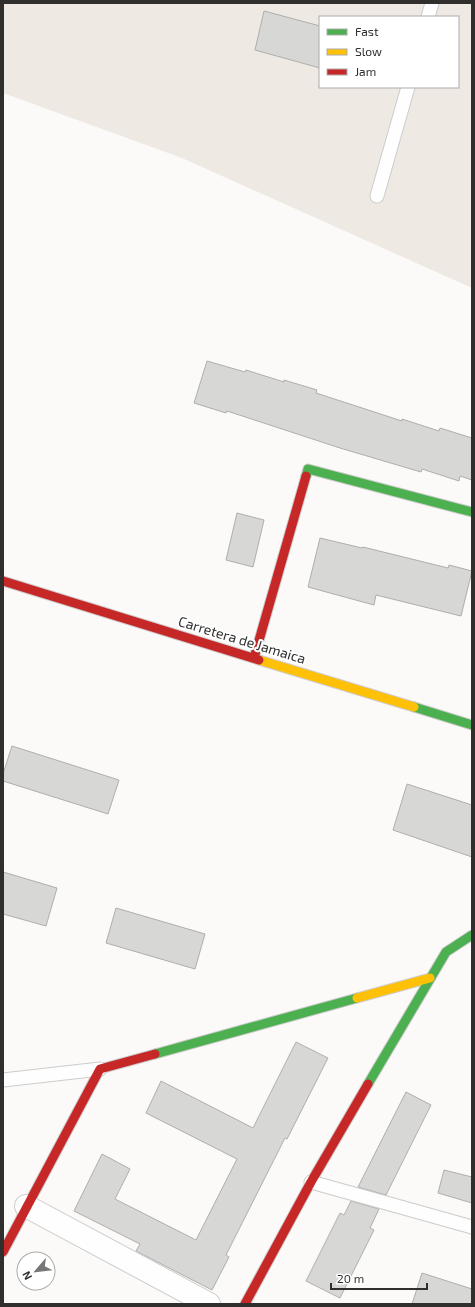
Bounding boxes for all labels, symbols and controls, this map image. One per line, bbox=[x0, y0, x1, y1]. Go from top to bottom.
legend bbox=[319, 16, 459, 88]
text: Fast bbox=[355, 24, 379, 38]
text: Slow bbox=[355, 44, 382, 58]
text: Jam bbox=[355, 64, 376, 78]
street label: Carretera de Jamaica bbox=[176, 612, 308, 667]
north arrow bbox=[16, 1251, 56, 1291]
scale bar bbox=[331, 1265, 427, 1291]
text: N bbox=[19, 1269, 34, 1282]
text: 20 m bbox=[337, 1271, 364, 1285]

